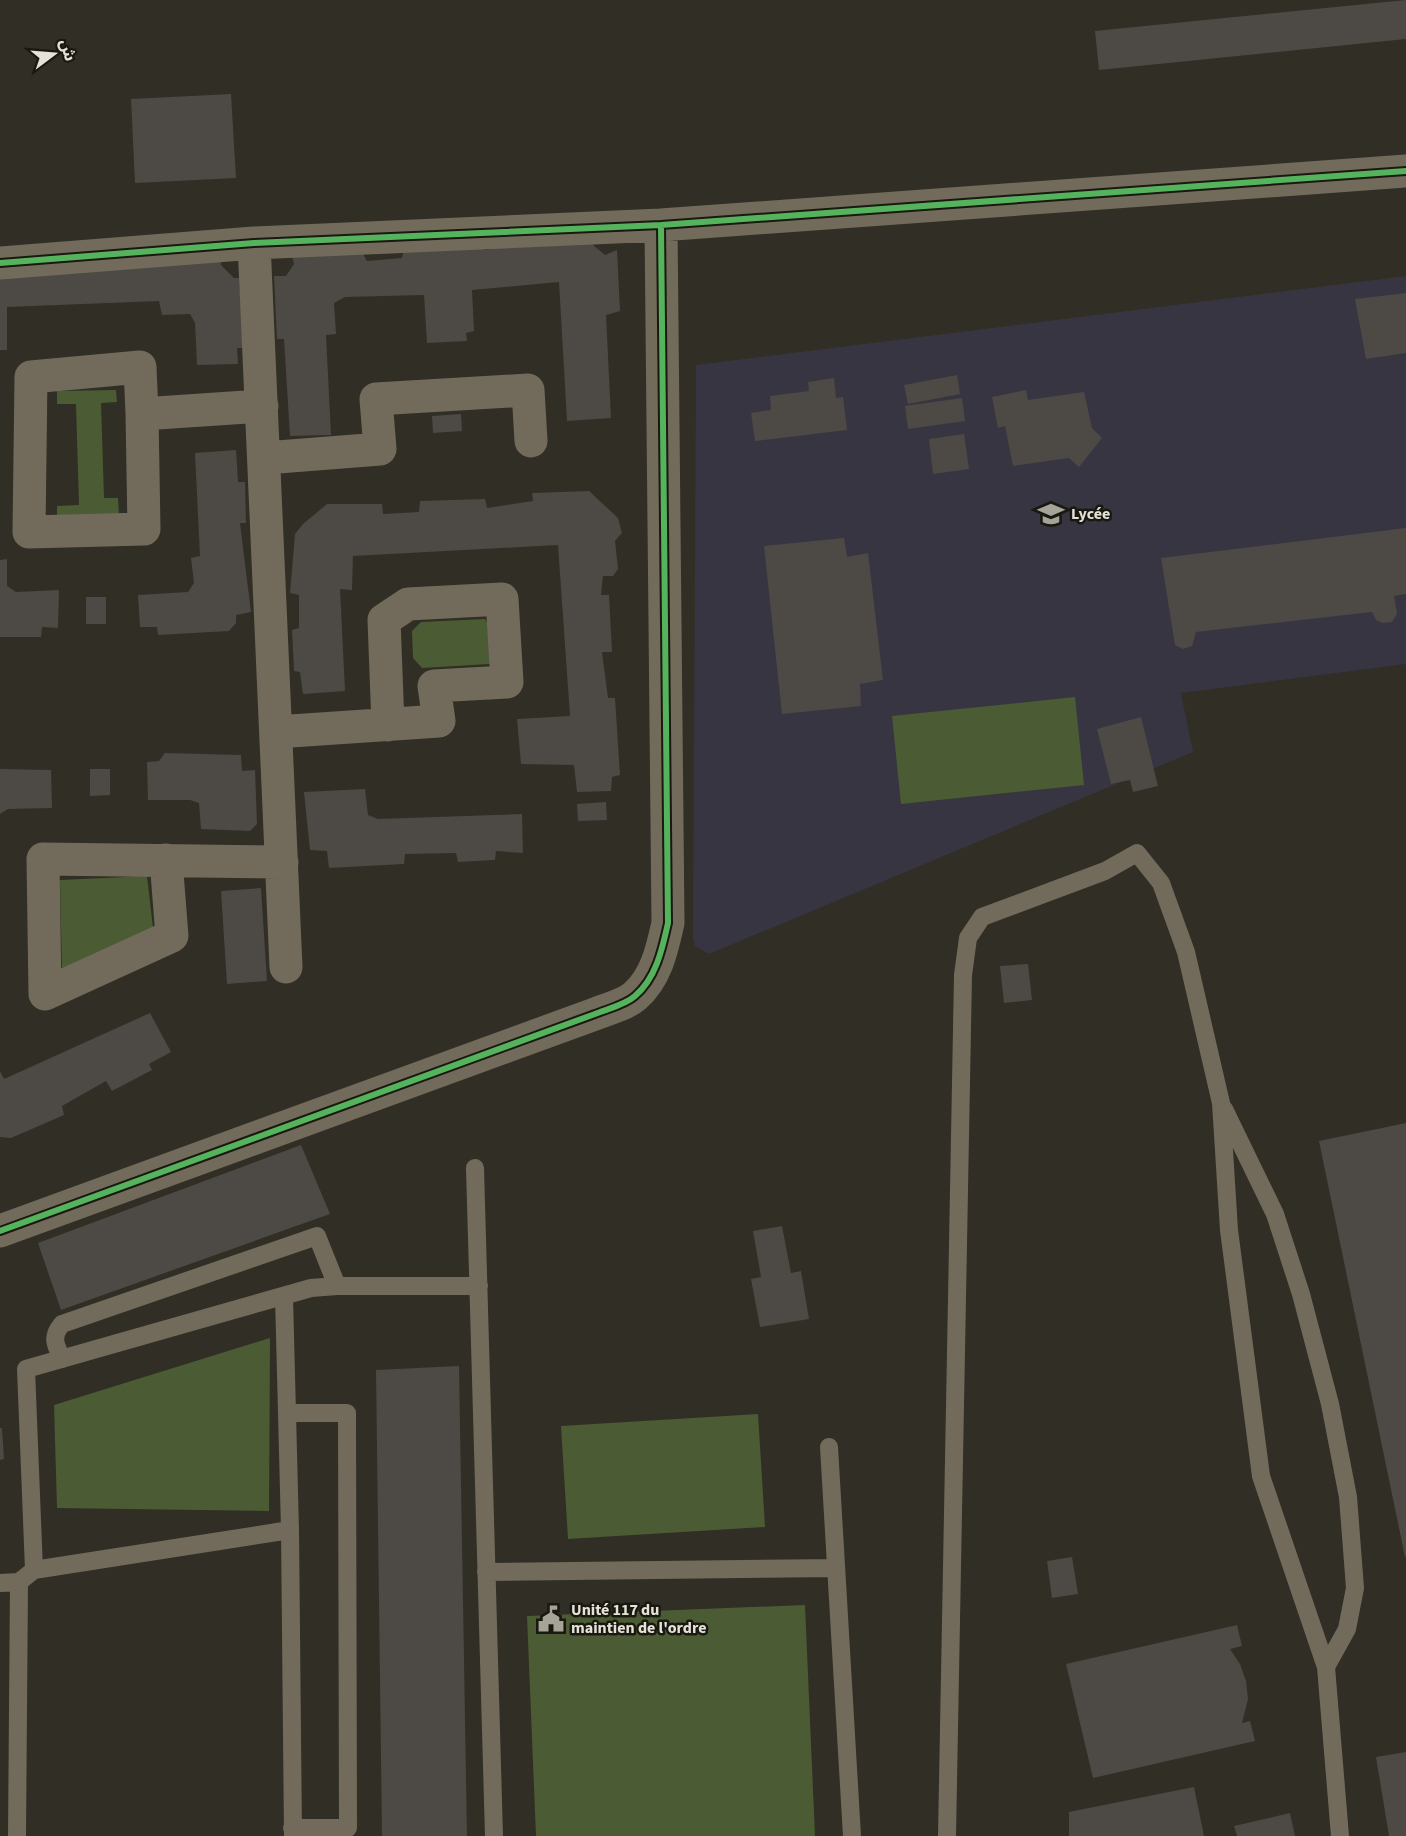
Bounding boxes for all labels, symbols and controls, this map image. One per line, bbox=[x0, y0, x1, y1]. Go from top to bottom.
north arrow bbox=[24, 24, 84, 84]
text: ش bbox=[54, 37, 81, 64]
school or university icon: Lycée bbox=[1036, 499, 1066, 529]
place label: Lycée bbox=[1071, 503, 1110, 525]
place label: Unité 117 du maintien de l'ordre bbox=[571, 1599, 706, 1639]
public building icon: Unité 117 du maintien de l'ordre bbox=[536, 1604, 566, 1634]

